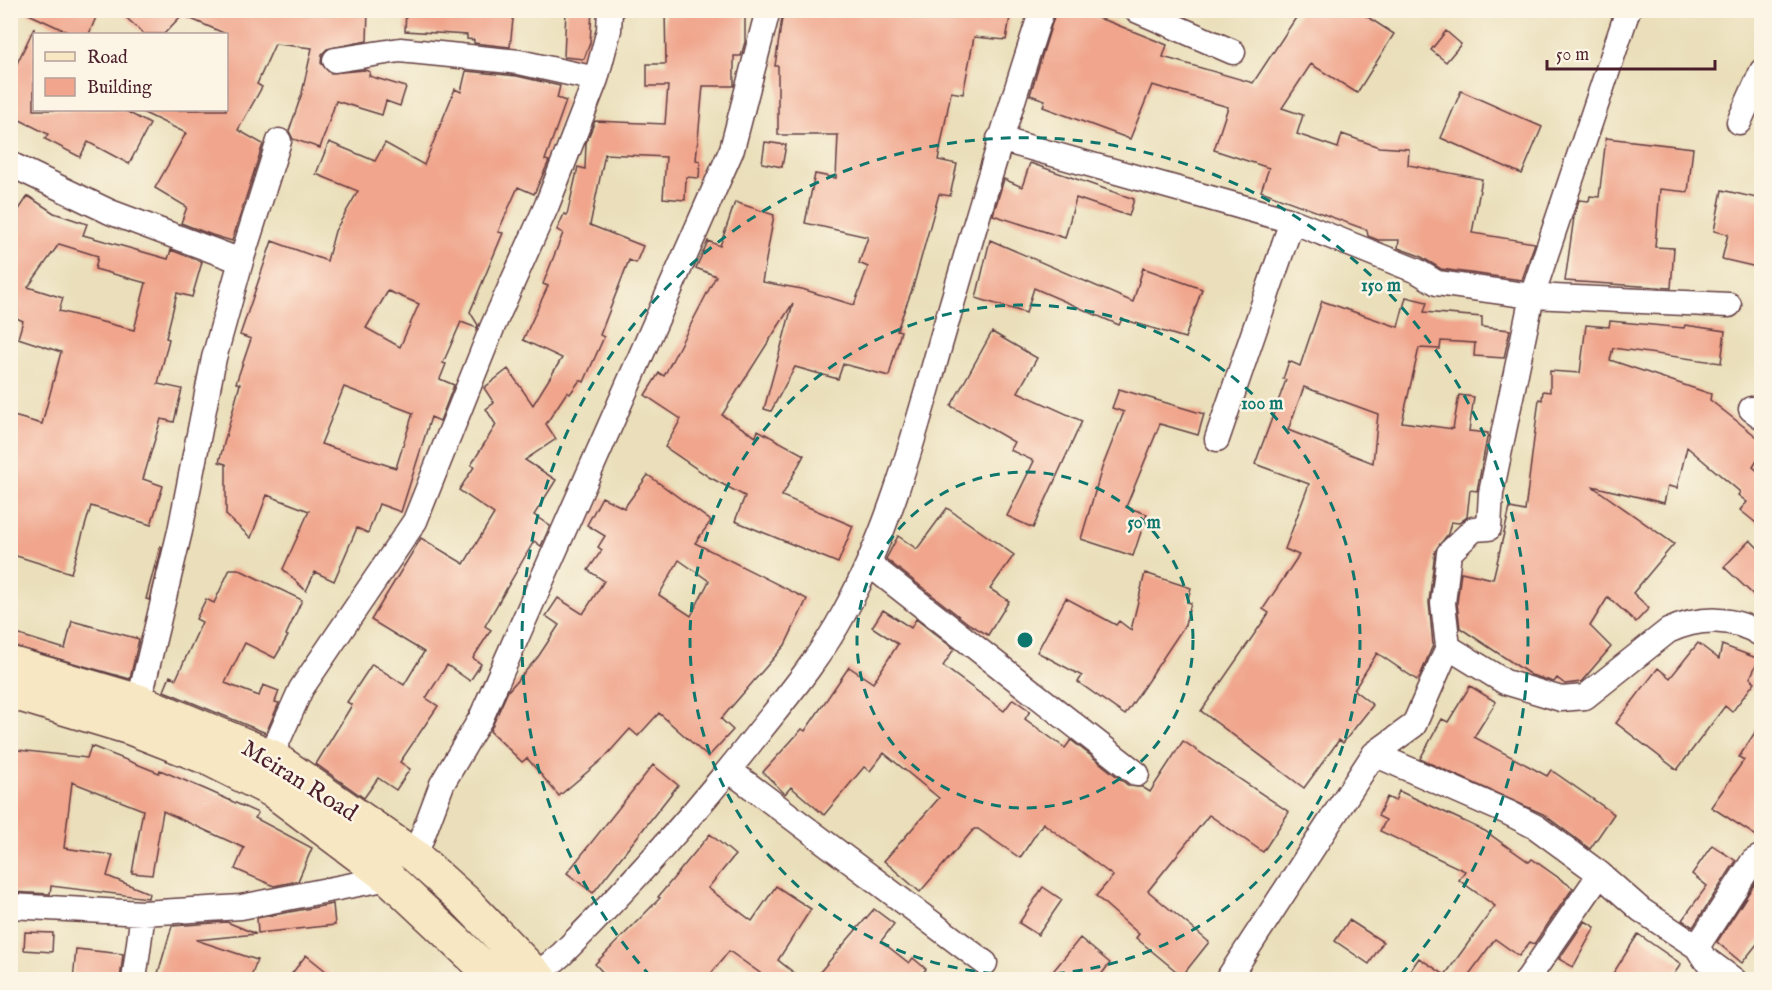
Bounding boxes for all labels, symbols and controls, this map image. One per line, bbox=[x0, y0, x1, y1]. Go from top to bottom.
legend bbox=[33, 33, 228, 111]
scale bar bbox=[1547, 33, 1715, 71]
text: 50 m bbox=[1556, 44, 1589, 67]
text: Road bbox=[87, 47, 128, 70]
text: Building bbox=[87, 77, 152, 100]
text: 150 m bbox=[1361, 275, 1401, 298]
text: 100 m bbox=[1241, 393, 1283, 416]
text: 50 m bbox=[1127, 512, 1161, 535]
centre of rings bbox=[1015, 630, 1035, 650]
street label: Meiran Road bbox=[235, 733, 363, 829]

